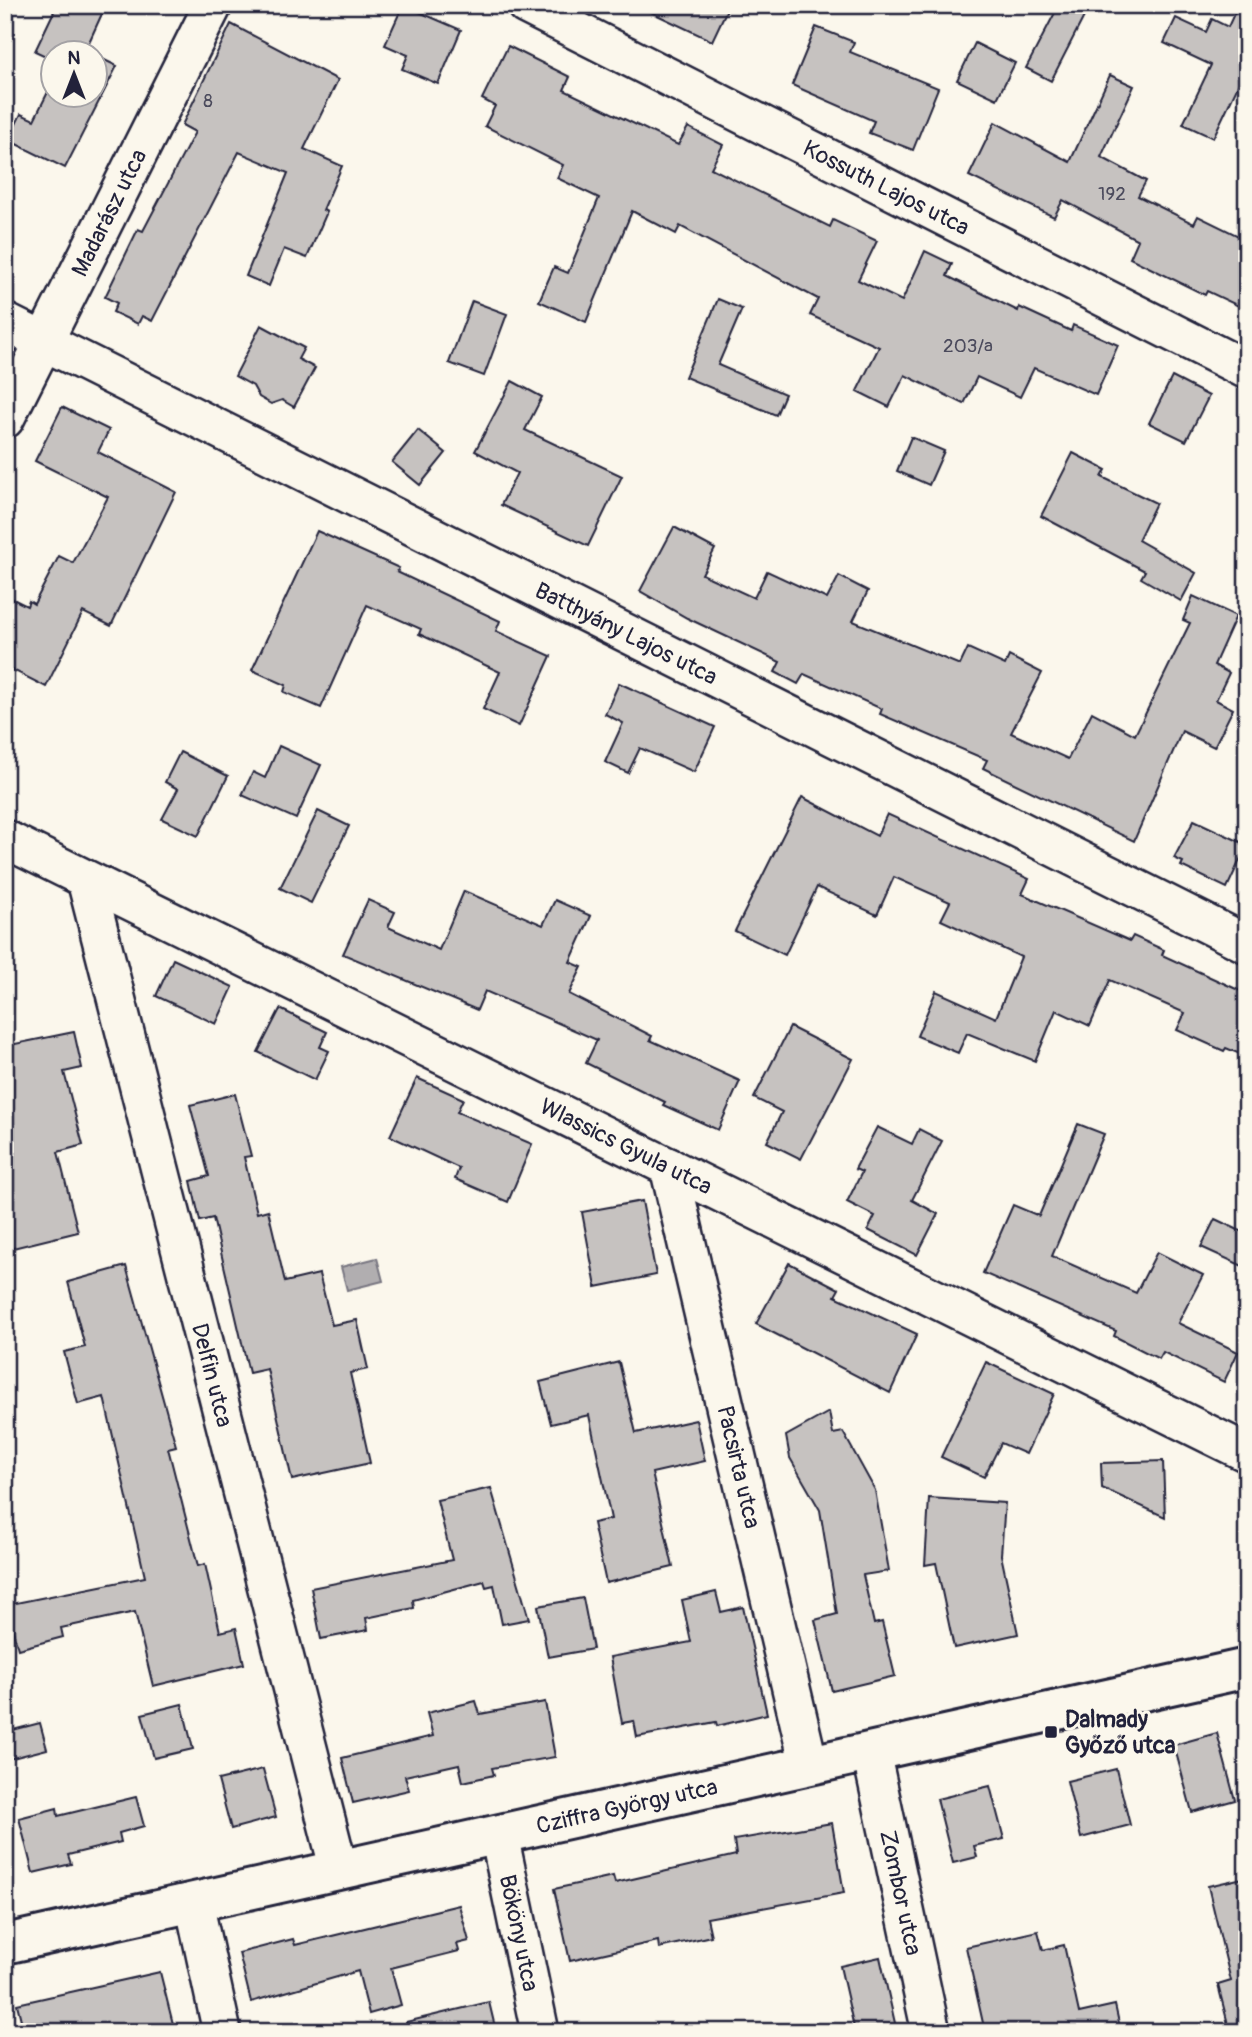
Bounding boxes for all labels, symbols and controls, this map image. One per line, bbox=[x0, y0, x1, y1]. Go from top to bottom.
north arrow bbox=[38, 38, 108, 108]
text: N bbox=[68, 46, 81, 70]
house number: 8 bbox=[203, 89, 213, 113]
street label: Kossuth Lajos utca bbox=[798, 133, 975, 242]
street label: Madarász utca bbox=[65, 144, 153, 281]
house number: 192 bbox=[1098, 182, 1126, 206]
house number: 203/a bbox=[943, 334, 993, 358]
street label: Batthyány Lajos utca bbox=[530, 575, 722, 691]
street label: Wlassics Gyula utca bbox=[535, 1091, 717, 1201]
street label: Delfin utca bbox=[185, 1320, 240, 1430]
street label: Pacsirta utca bbox=[711, 1403, 768, 1531]
place label: Dalmady Győző utca bbox=[1065, 1705, 1176, 1760]
marker: Dalmady Győző utca bbox=[1043, 1724, 1059, 1740]
street label: Cziffra György utca bbox=[533, 1772, 720, 1840]
street label: Zombor utca bbox=[874, 1828, 929, 1958]
street label: Bököny utca bbox=[493, 1872, 546, 1994]

